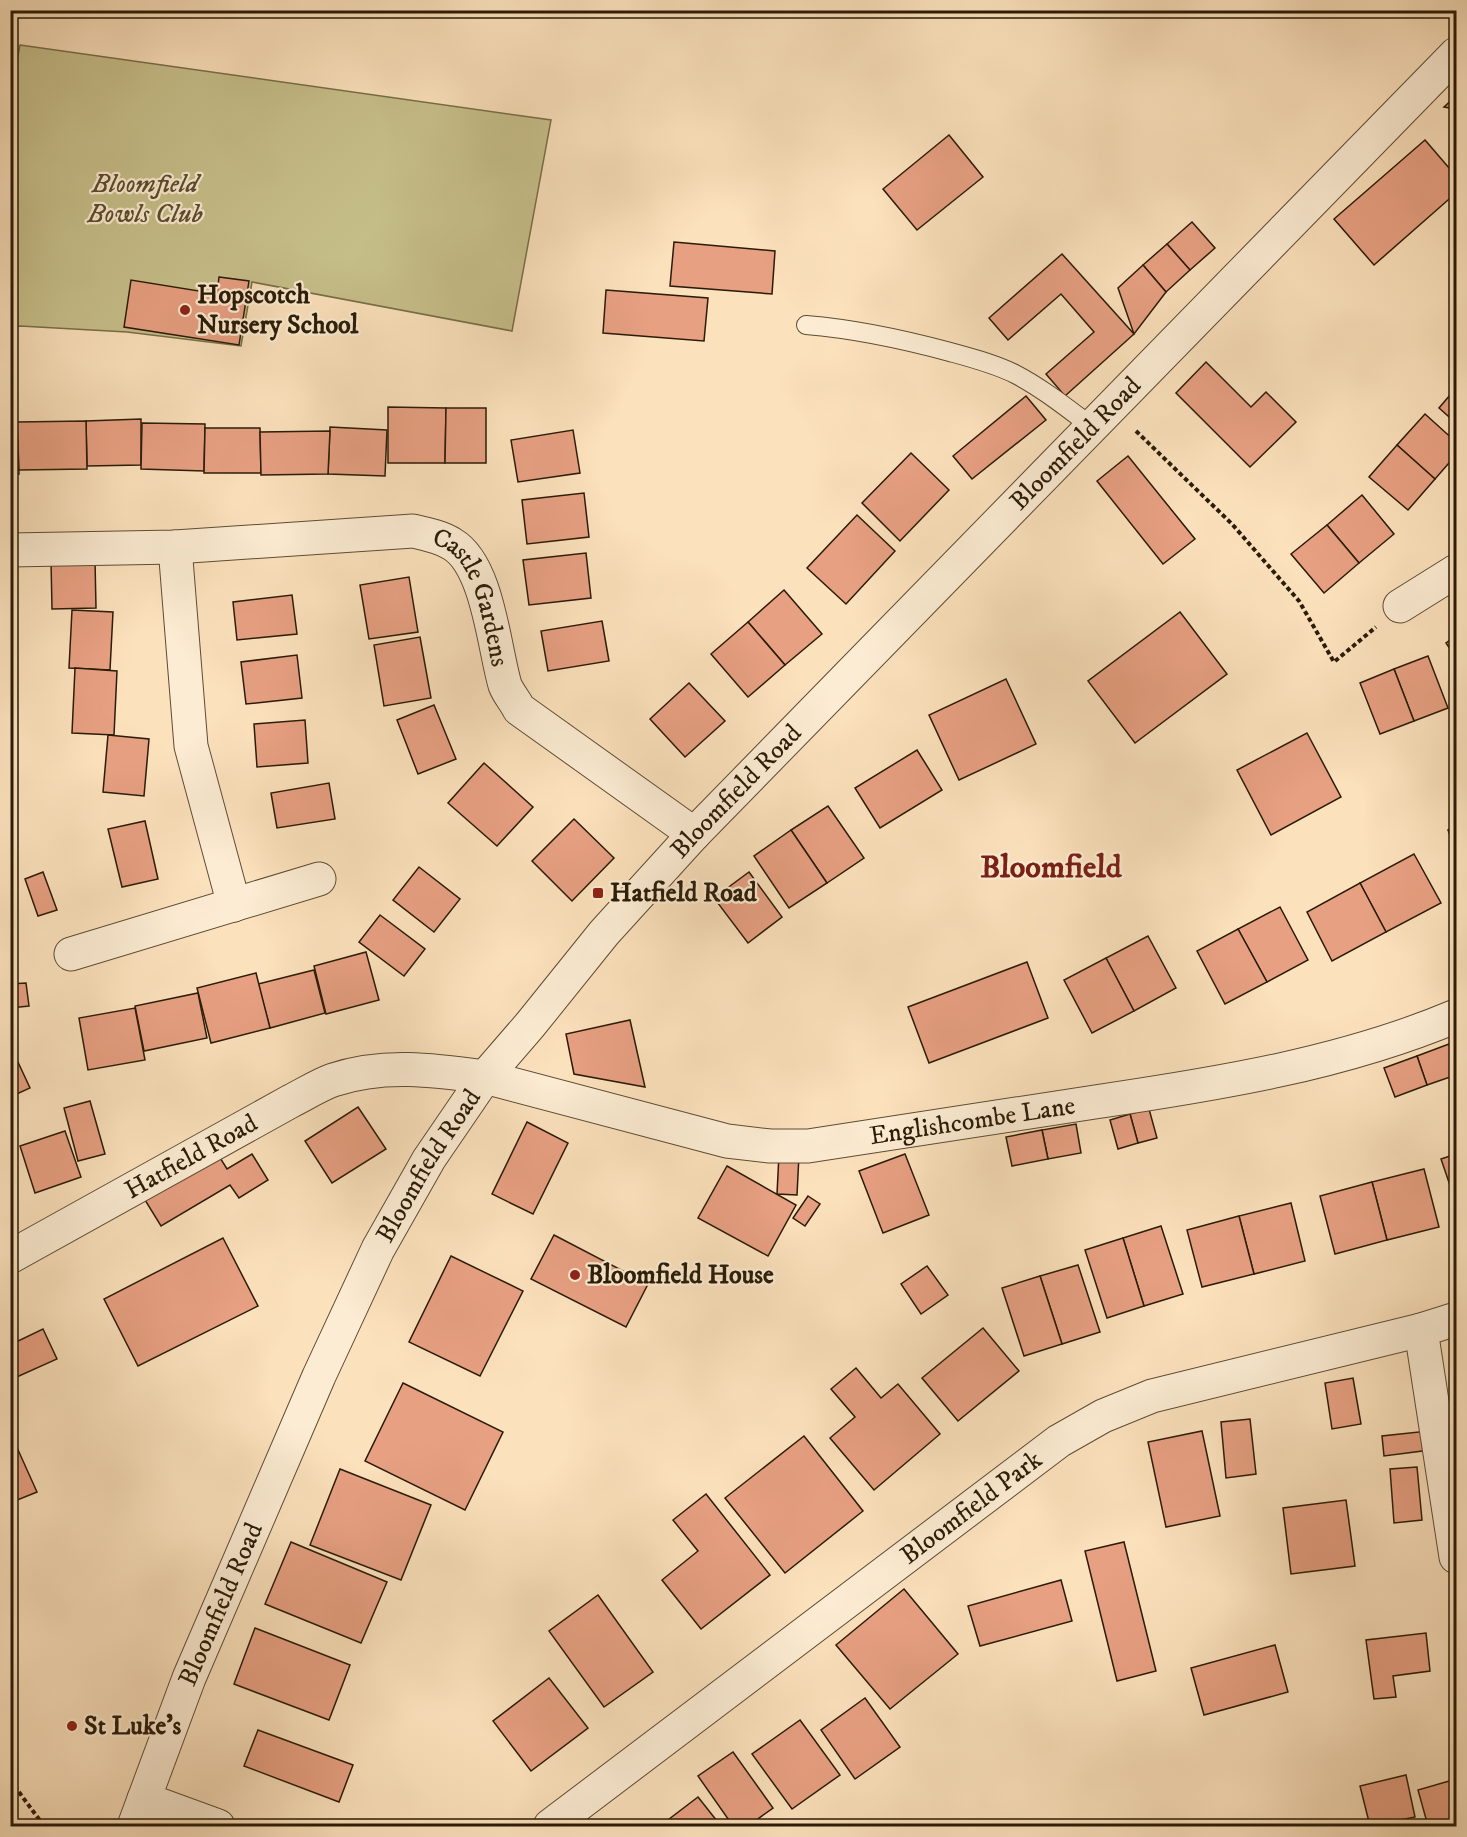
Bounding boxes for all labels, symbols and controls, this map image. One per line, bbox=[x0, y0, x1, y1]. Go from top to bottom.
park label: Bloomfield Bowls Club bbox=[86, 168, 203, 231]
place label: Hopscotch Nursery School bbox=[197, 279, 360, 342]
marker: Hopscotch Nursery School bbox=[178, 303, 192, 317]
street label: Bloomfield Road bbox=[1003, 370, 1148, 517]
street label: Castle Gardens bbox=[428, 520, 517, 670]
street label: Bloomfield Road bbox=[663, 717, 809, 865]
district label: Bloomfield bbox=[980, 848, 1123, 888]
place label: Hatfield Road bbox=[610, 877, 758, 910]
marker: Hatfield Road bbox=[591, 886, 605, 900]
street label: Bloomfield Road bbox=[369, 1083, 488, 1248]
street label: Englishcombe Lane bbox=[867, 1089, 1077, 1153]
street label: Hatfield Road bbox=[119, 1106, 263, 1207]
place label: Bloomfield House bbox=[587, 1259, 774, 1292]
marker: Bloomfield House bbox=[568, 1268, 582, 1282]
street label: Bloomfield Park bbox=[894, 1443, 1049, 1572]
street label: Bloomfield Road bbox=[171, 1518, 270, 1691]
place label: St Luke's bbox=[84, 1710, 182, 1743]
marker: St Luke's bbox=[65, 1719, 79, 1733]

